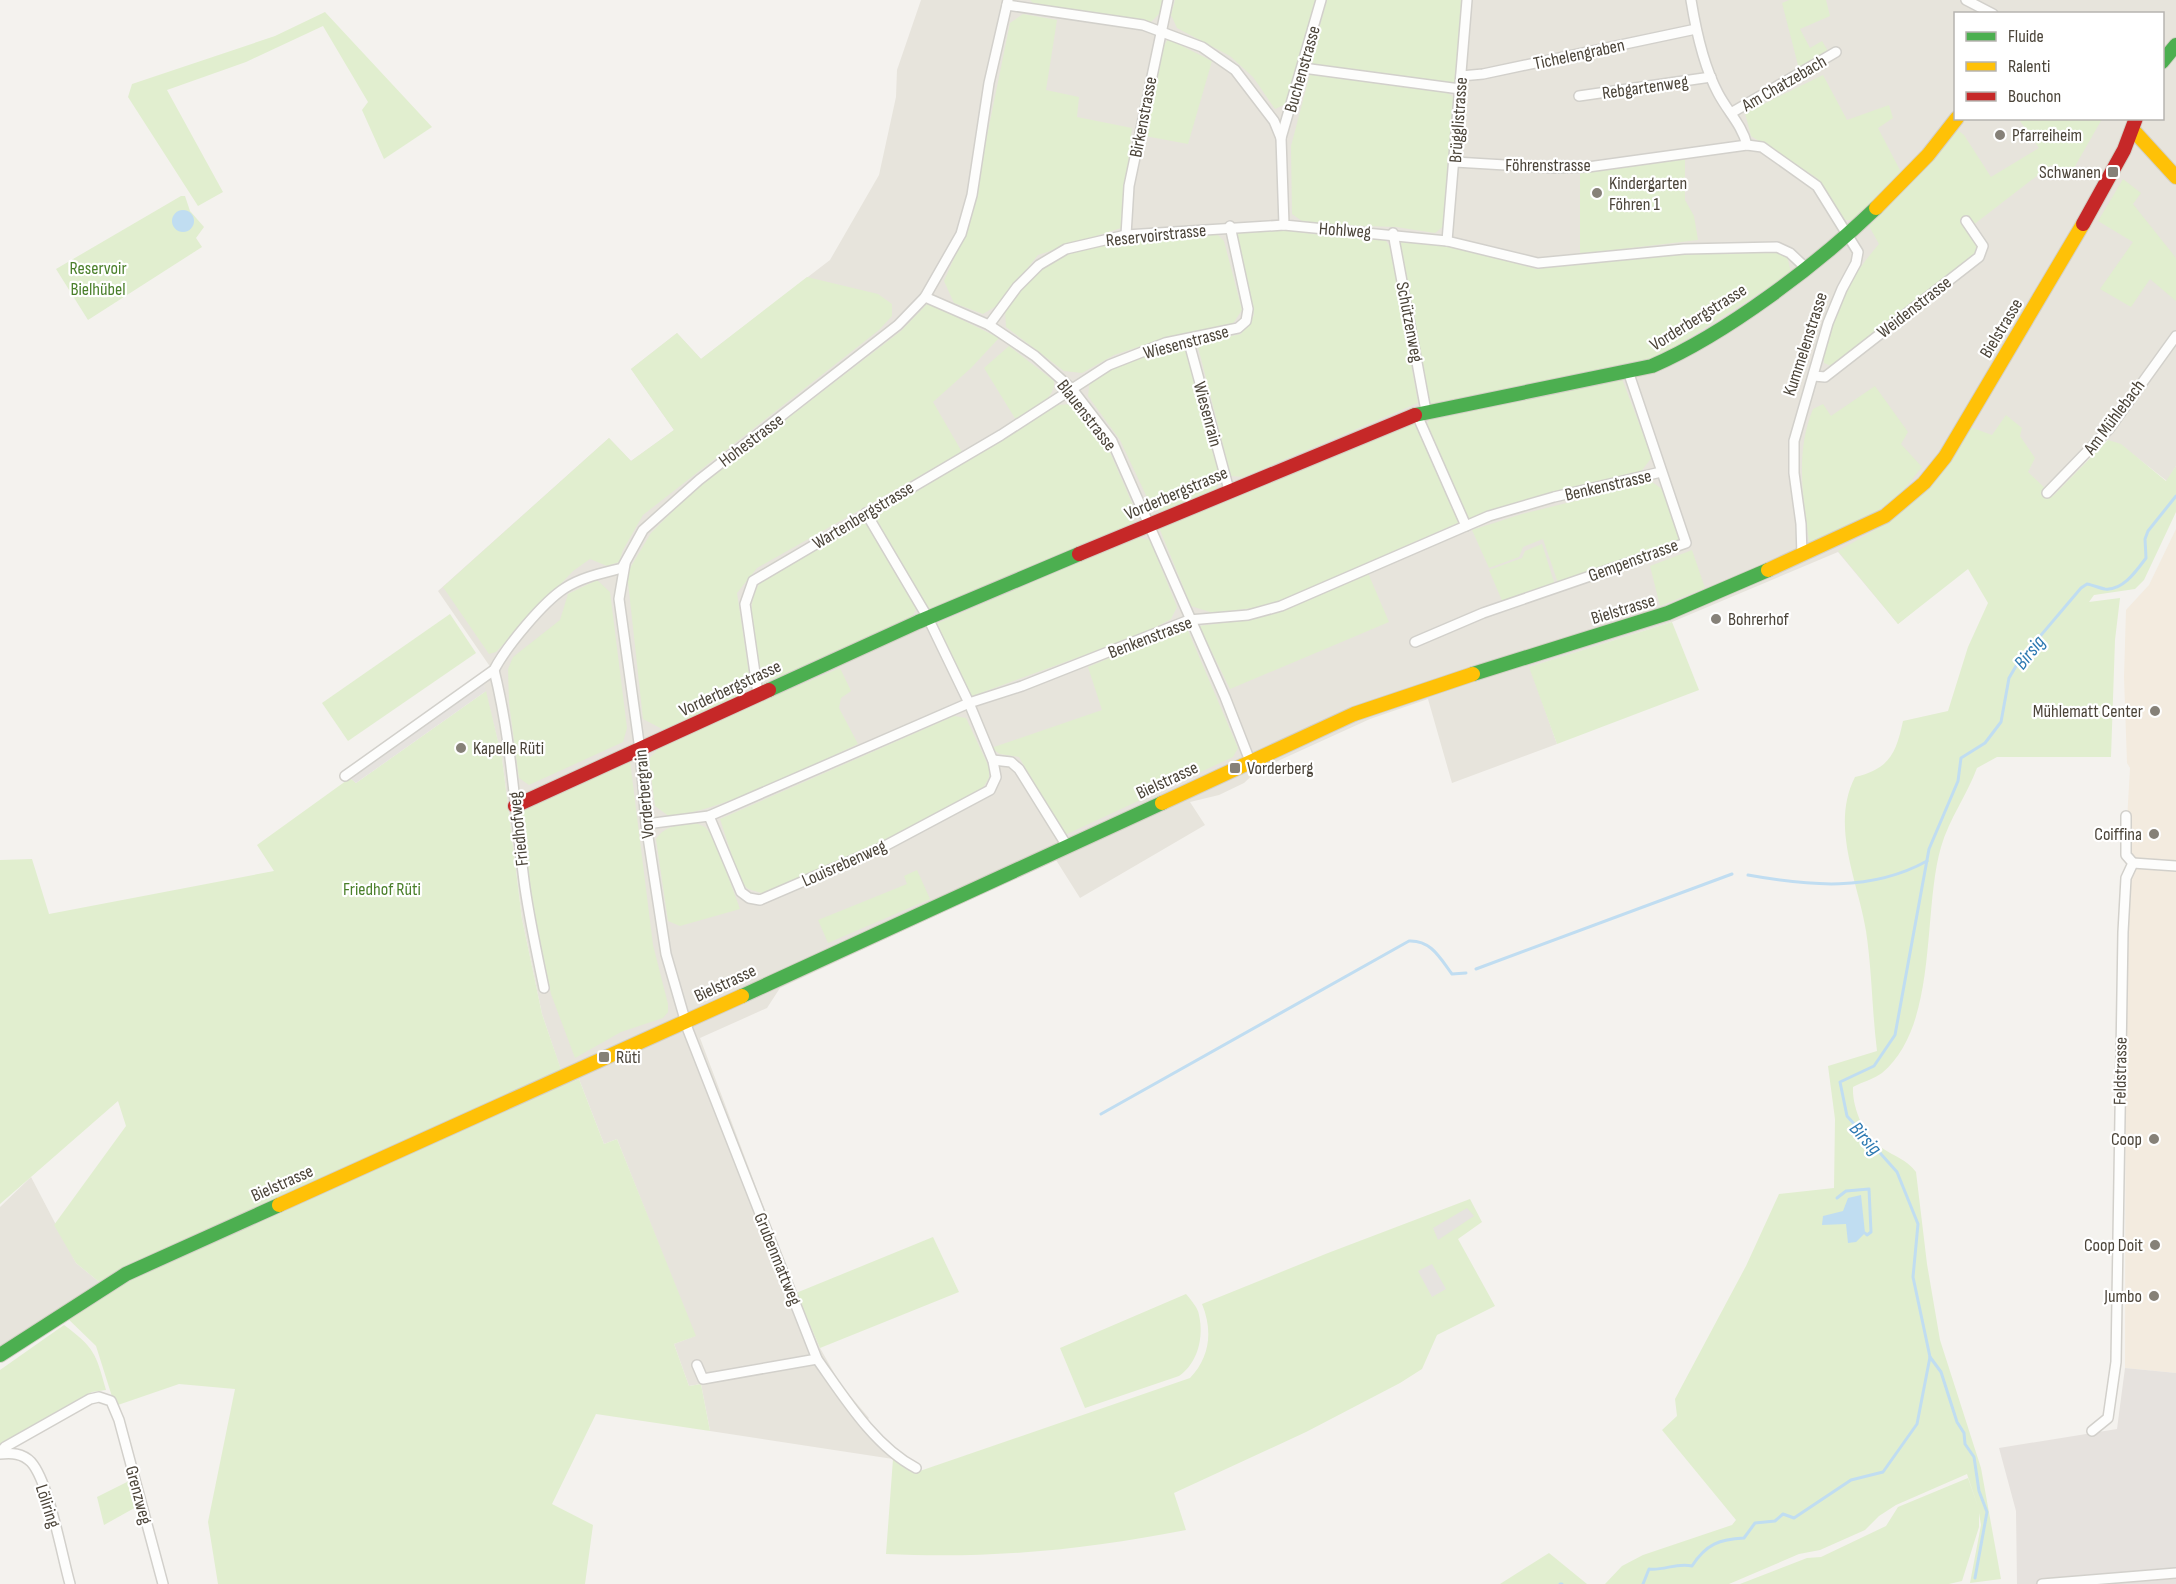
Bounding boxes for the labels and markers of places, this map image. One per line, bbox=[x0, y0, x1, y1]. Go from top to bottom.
place label: Pfarreiheim bbox=[2012, 125, 2082, 146]
marker: Pfarreiheim bbox=[1993, 128, 2007, 142]
place label: Schwanen bbox=[2039, 162, 2101, 183]
marker: Schwanen bbox=[2106, 165, 2120, 179]
place label: Kindergarten Föhren 1 bbox=[1609, 173, 1687, 215]
marker: Kindergarten Föhren 1 bbox=[1590, 186, 1604, 200]
place label: Bohrerhof bbox=[1728, 609, 1790, 630]
marker: Bohrerhof bbox=[1709, 612, 1723, 626]
place label: Mühlematt Center bbox=[2033, 701, 2143, 722]
marker: Mühlematt Center bbox=[2148, 704, 2162, 718]
place label: Kapelle Rüti bbox=[473, 738, 544, 759]
marker: Kapelle Rüti bbox=[454, 741, 468, 755]
place label: Vorderberg bbox=[1247, 758, 1313, 779]
marker: Vorderberg bbox=[1228, 761, 1242, 775]
place label: Coiffina bbox=[2094, 824, 2142, 845]
marker: Coiffina bbox=[2147, 827, 2161, 841]
place label: Rüti bbox=[616, 1047, 641, 1068]
marker: Rüti bbox=[597, 1050, 611, 1064]
place label: Coop bbox=[2111, 1129, 2142, 1150]
marker: Coop bbox=[2147, 1132, 2161, 1146]
place label: Coop Doit bbox=[2084, 1235, 2143, 1256]
marker: Coop Doit bbox=[2148, 1238, 2162, 1252]
place label: Jumbo bbox=[2103, 1286, 2142, 1307]
marker: Jumbo bbox=[2147, 1289, 2161, 1303]

